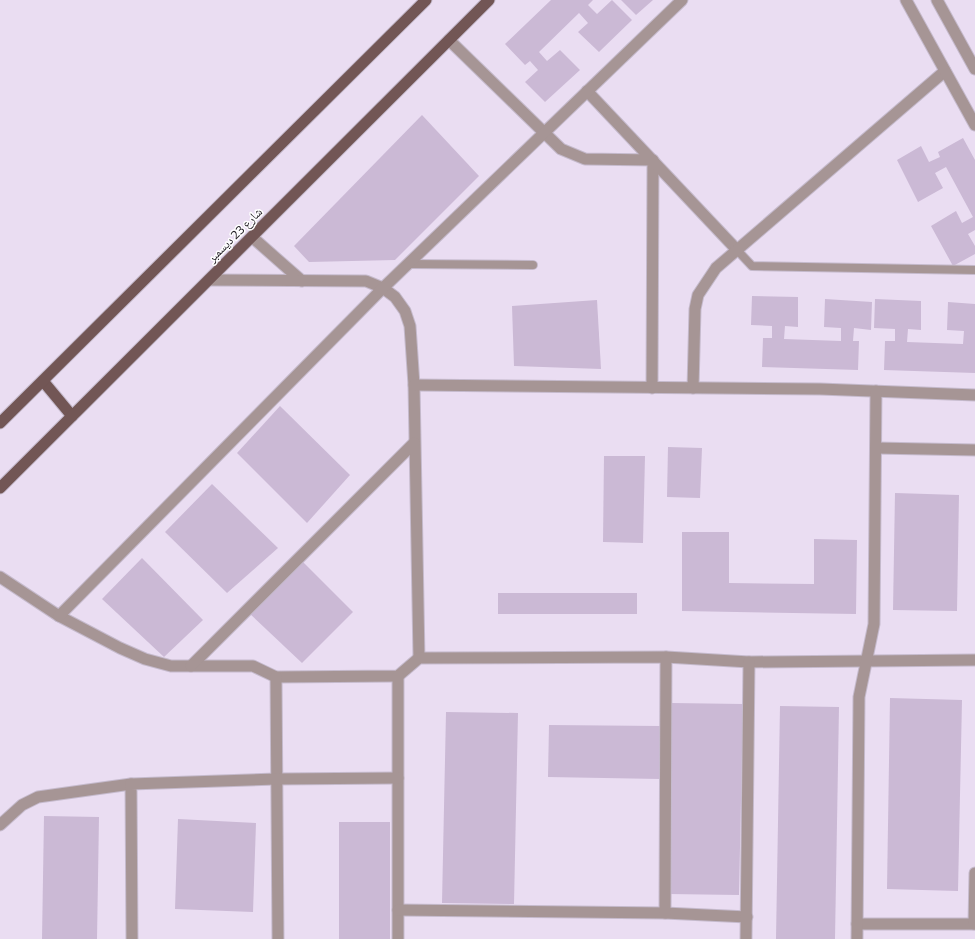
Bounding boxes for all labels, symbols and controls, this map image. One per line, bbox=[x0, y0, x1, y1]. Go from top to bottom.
street label: شارع 23 ديسمبر bbox=[203, 204, 266, 267]

